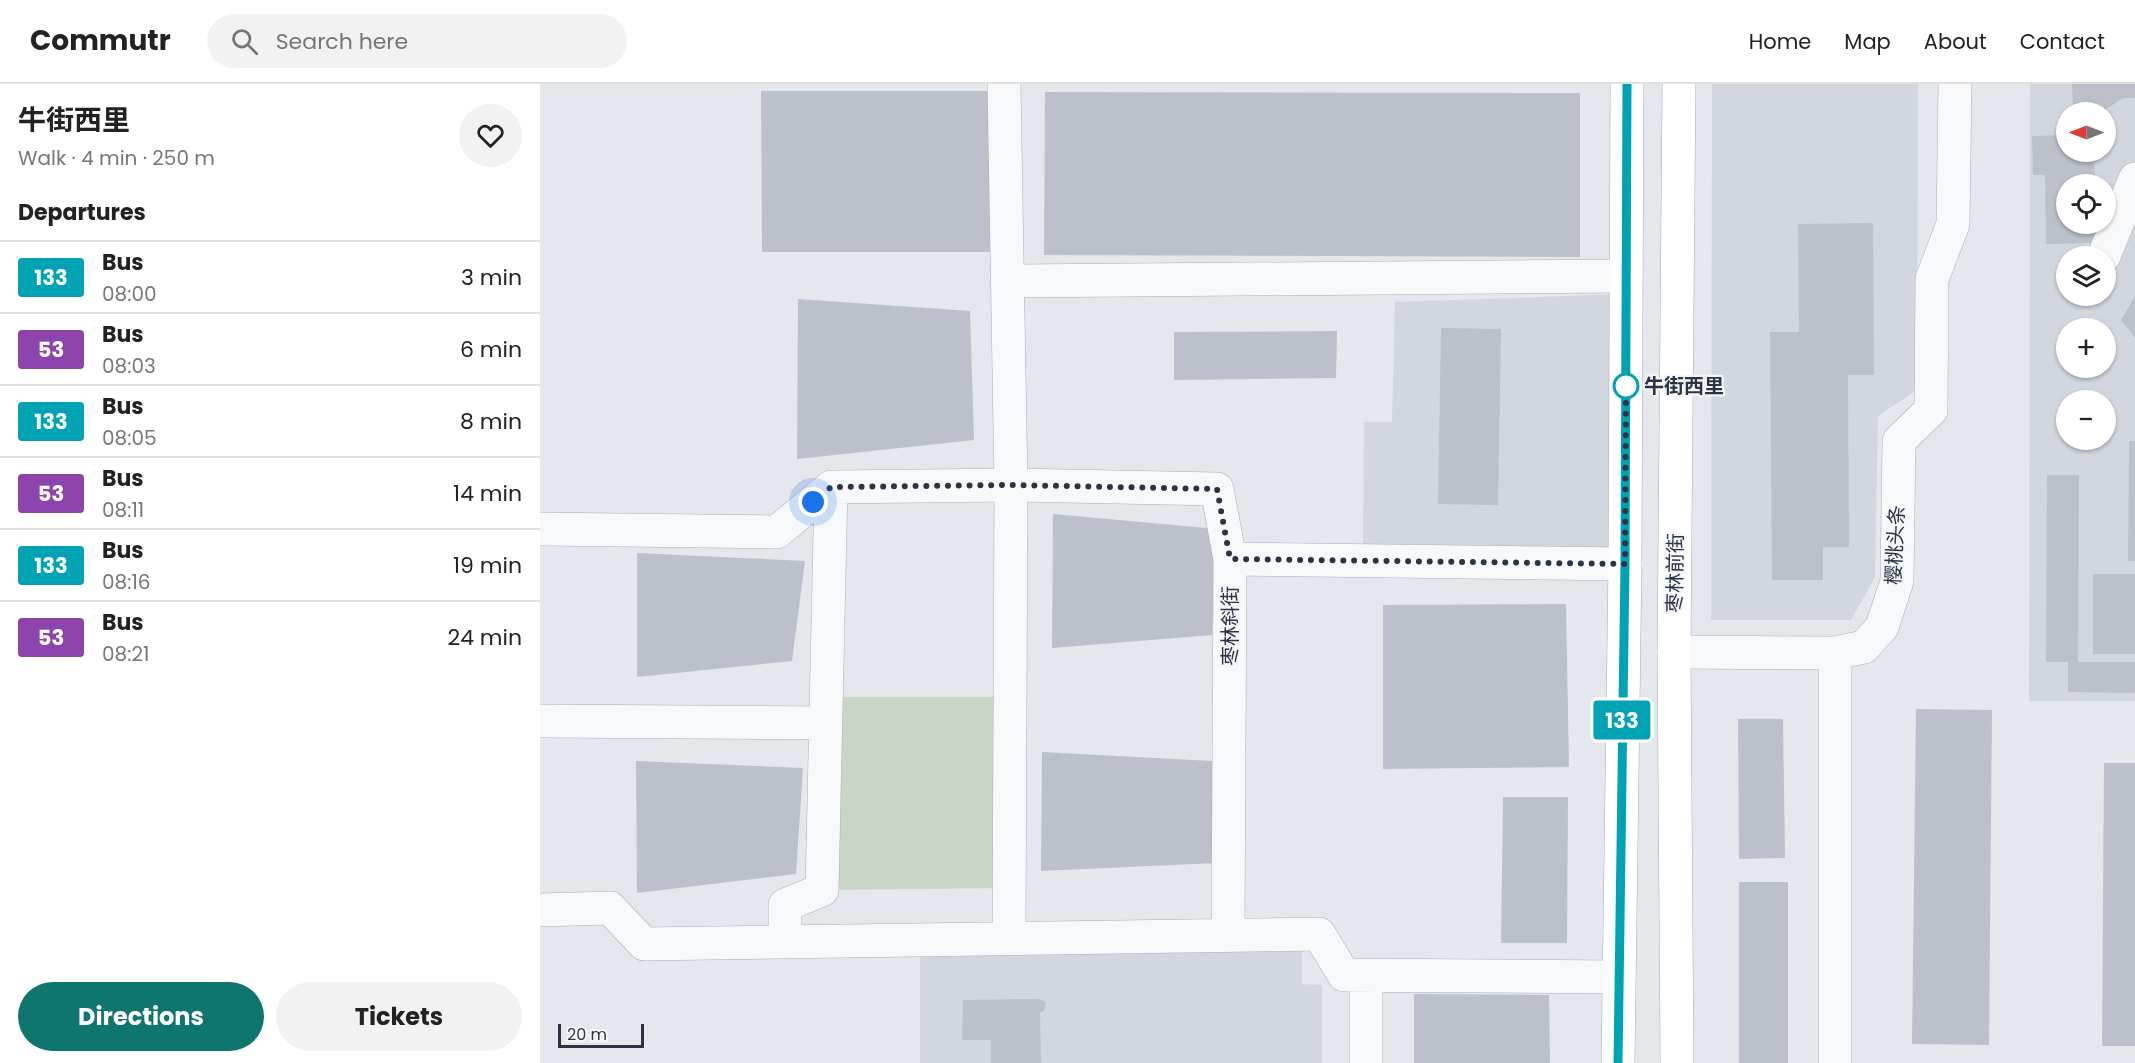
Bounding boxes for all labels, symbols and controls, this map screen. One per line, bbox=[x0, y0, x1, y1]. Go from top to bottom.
search box bbox=[207, 14, 627, 68]
text: Commutr bbox=[30, 21, 171, 60]
icon: search bbox=[228, 25, 261, 58]
text: Search here bbox=[276, 26, 408, 57]
text: Home bbox=[1749, 27, 1811, 56]
text: Map bbox=[1844, 27, 1891, 56]
text: About bbox=[1924, 27, 1987, 56]
text: Contact bbox=[2020, 27, 2105, 56]
text: 牛街西里 bbox=[18, 101, 130, 140]
north arrow bbox=[2056, 102, 2116, 162]
map controls bbox=[2056, 102, 2116, 450]
button: heart bbox=[459, 104, 522, 167]
text: Walk · 4 min · 250 m bbox=[18, 144, 215, 172]
button: locate bbox=[2056, 174, 2116, 234]
text: Departures bbox=[18, 197, 146, 228]
button: layers bbox=[2056, 246, 2116, 306]
text: Bus bbox=[102, 247, 144, 278]
text: 3 min bbox=[461, 262, 522, 293]
text: 133 bbox=[34, 263, 68, 292]
text: 08:00 bbox=[102, 280, 157, 308]
button: + bbox=[2056, 318, 2116, 378]
text: Bus bbox=[102, 319, 144, 350]
text: 6 min bbox=[460, 334, 522, 365]
text: 53 bbox=[38, 335, 64, 364]
text: 08:03 bbox=[102, 352, 156, 380]
place label: 牛街西里 bbox=[1644, 372, 1724, 400]
marker: 牛街西里 bbox=[1613, 373, 1639, 399]
button: − bbox=[2056, 390, 2116, 450]
text: Bus bbox=[102, 391, 144, 422]
text: 8 min bbox=[460, 406, 522, 437]
text: 133 bbox=[34, 407, 68, 436]
text: 08:05 bbox=[102, 424, 157, 452]
text: Bus bbox=[102, 463, 144, 494]
text: 14 min bbox=[453, 478, 522, 509]
text: 53 bbox=[38, 479, 64, 508]
your location bbox=[798, 487, 828, 517]
text: 08:11 bbox=[102, 496, 144, 524]
street label: 樱桃头条 bbox=[1879, 504, 1911, 586]
street label: 枣林前街 bbox=[1660, 533, 1690, 613]
text: Bus bbox=[102, 535, 144, 566]
text: 19 min bbox=[453, 550, 522, 581]
text: 133 bbox=[34, 551, 68, 580]
text: 08:16 bbox=[102, 568, 151, 596]
street label: 枣林斜街 bbox=[1216, 586, 1244, 666]
text: Bus bbox=[102, 607, 144, 638]
text: 24 min bbox=[447, 622, 522, 653]
text: 53 bbox=[38, 623, 64, 652]
text: 08:21 bbox=[102, 640, 149, 668]
line badge: 133 bbox=[1588, 700, 1656, 740]
text: 133 bbox=[1605, 706, 1639, 735]
button: Directions bbox=[18, 982, 264, 1051]
button: Tickets bbox=[276, 982, 522, 1051]
scale bar bbox=[558, 1021, 644, 1048]
text: 20 m bbox=[567, 1023, 607, 1046]

